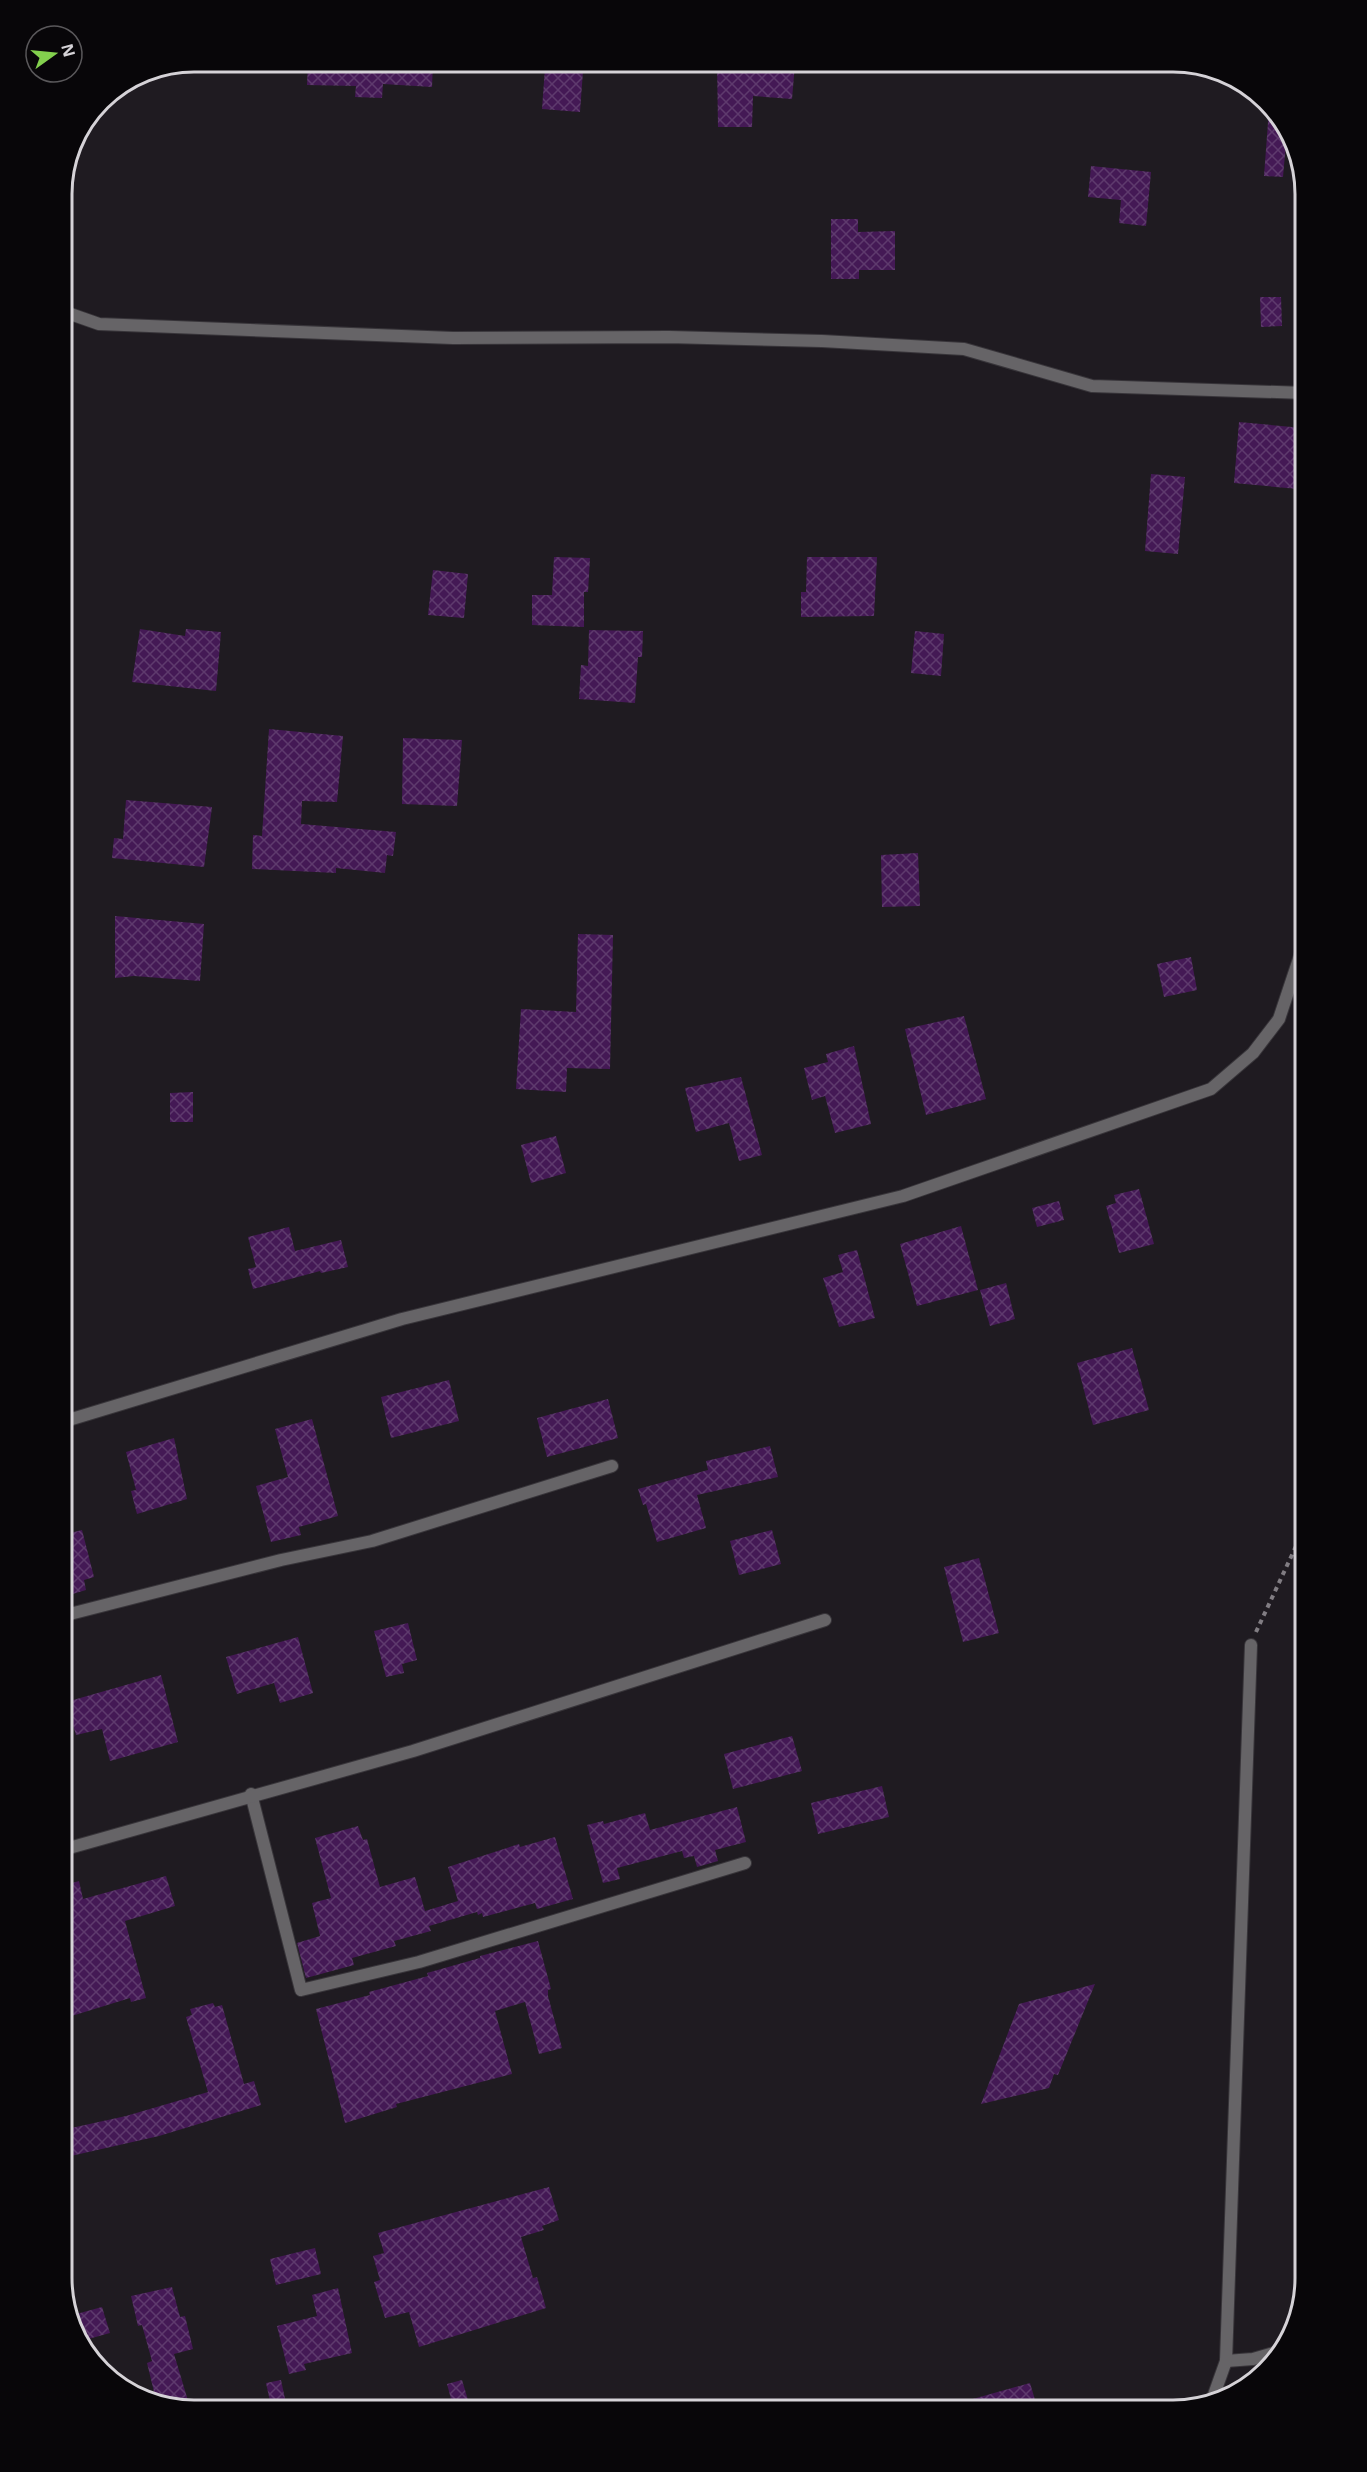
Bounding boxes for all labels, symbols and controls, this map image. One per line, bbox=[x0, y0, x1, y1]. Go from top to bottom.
north arrow bbox=[24, 24, 84, 84]
text: N bbox=[56, 41, 81, 59]

